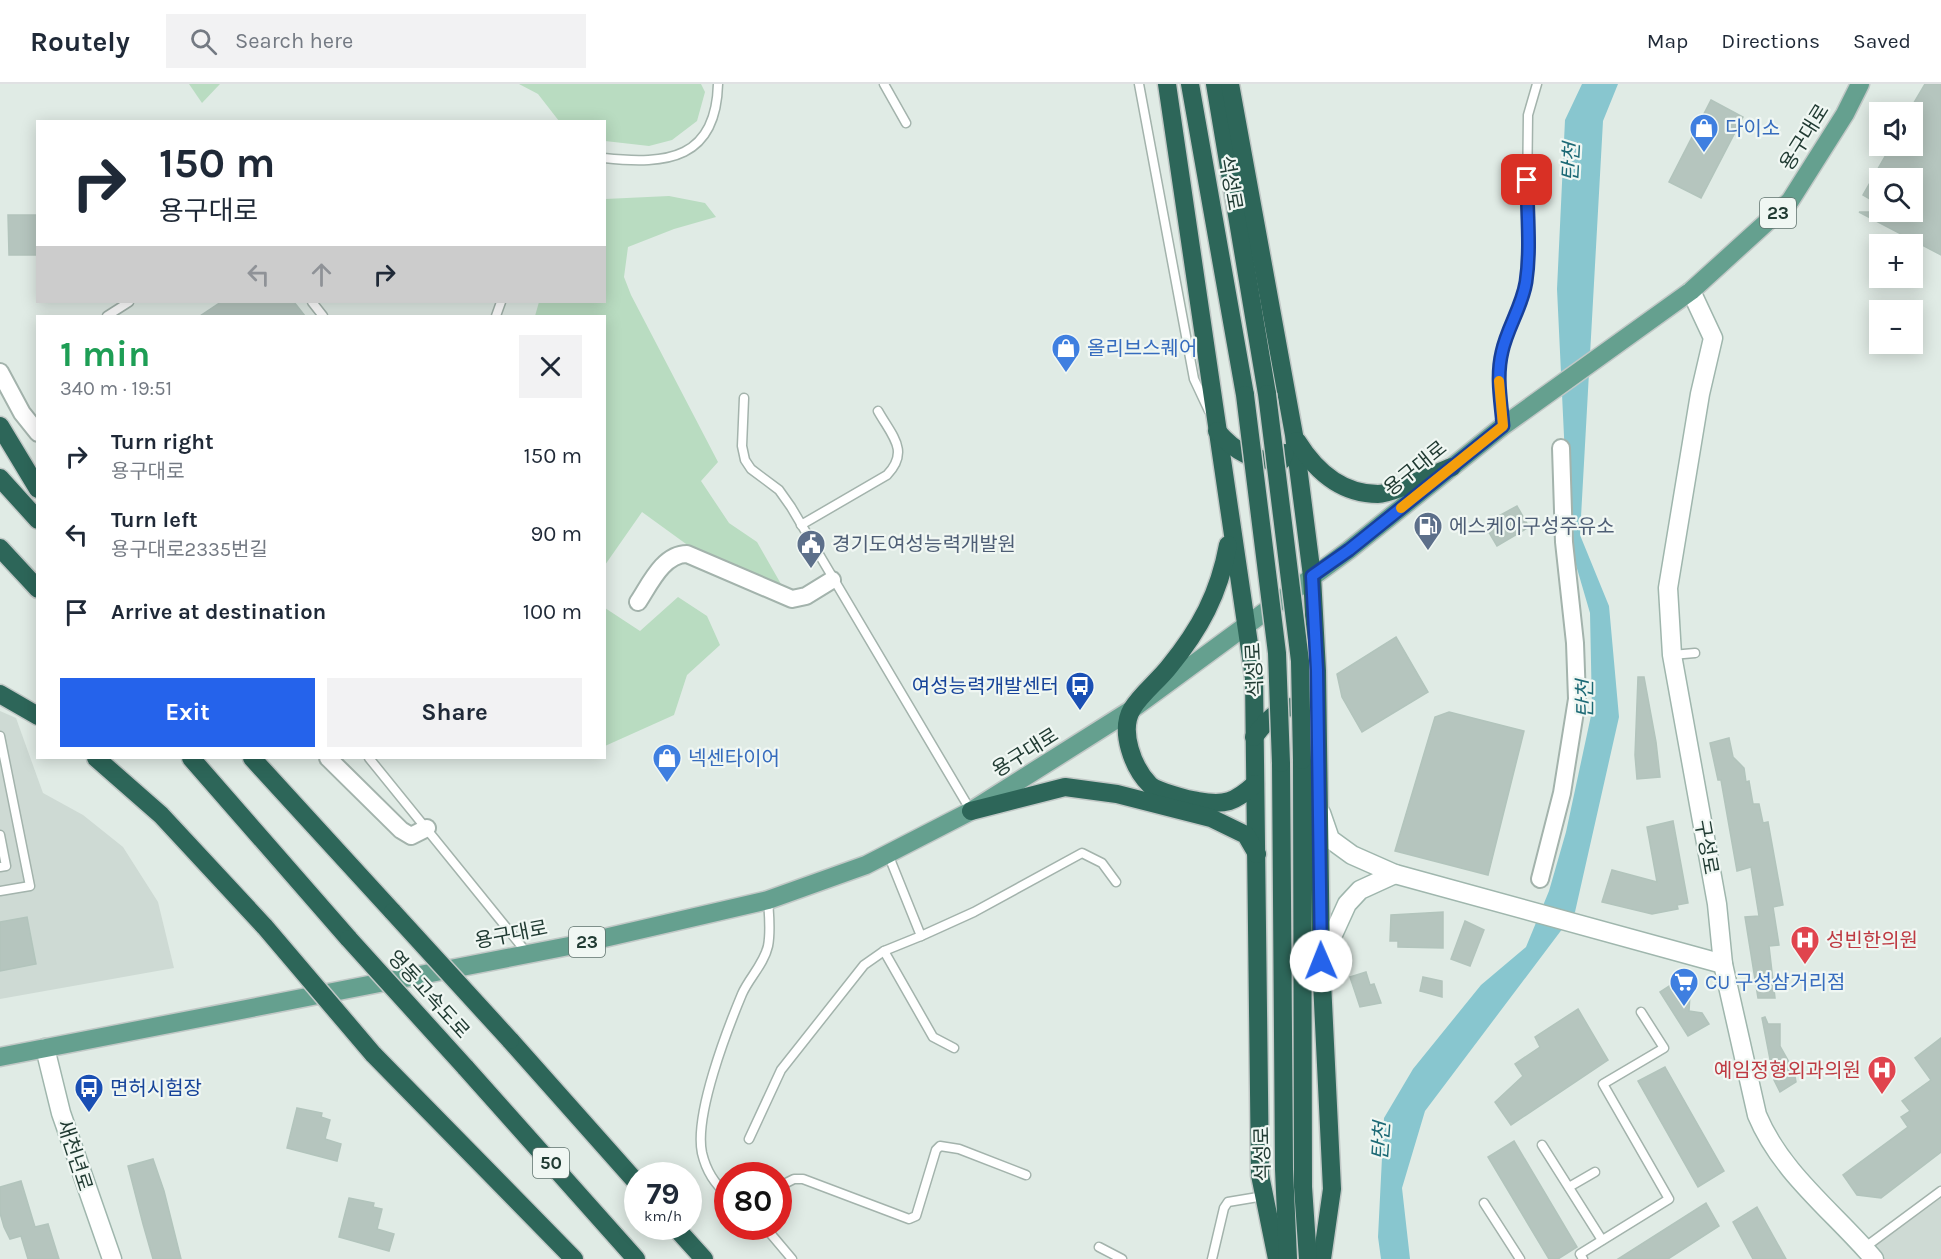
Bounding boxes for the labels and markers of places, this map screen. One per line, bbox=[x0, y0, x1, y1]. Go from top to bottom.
shop icon: 다이소 bbox=[1688, 112, 1720, 154]
place label: 다이소 bbox=[1725, 117, 1780, 140]
pin bbox=[1501, 154, 1552, 205]
shop icon: 올리브스퀘어 bbox=[1050, 332, 1082, 374]
place label: 올리브스퀘어 bbox=[1087, 337, 1197, 360]
fuel station icon: 에스케이구성주유소 bbox=[1412, 510, 1444, 552]
place label: 에스케이구성주유소 bbox=[1449, 515, 1615, 538]
public building icon: 경기도여성능력개발원 bbox=[795, 528, 827, 570]
place label: 경기도여성능력개발원 bbox=[832, 533, 1016, 556]
bus stop icon: 여성능력개발센터 bbox=[1064, 670, 1096, 712]
place label: 여성능력개발센터 bbox=[912, 675, 1059, 698]
shop icon: 넥센타이어 bbox=[651, 742, 683, 784]
place label: 넥센타이어 bbox=[688, 747, 780, 770]
hospital icon: 성빈한의원 bbox=[1789, 924, 1821, 966]
place label: 성빈한의원 bbox=[1826, 929, 1918, 952]
supermarket icon: CU 구성삼거리점 bbox=[1668, 966, 1700, 1008]
place label: CU 구성삼거리점 bbox=[1705, 971, 1845, 994]
hospital icon: 예임정형외과의원 bbox=[1866, 1054, 1898, 1096]
place label: 예임정형외과의원 bbox=[1714, 1059, 1861, 1082]
bus stop icon: 면허시험장 bbox=[73, 1072, 105, 1114]
place label: 면허시험장 bbox=[110, 1077, 202, 1100]

